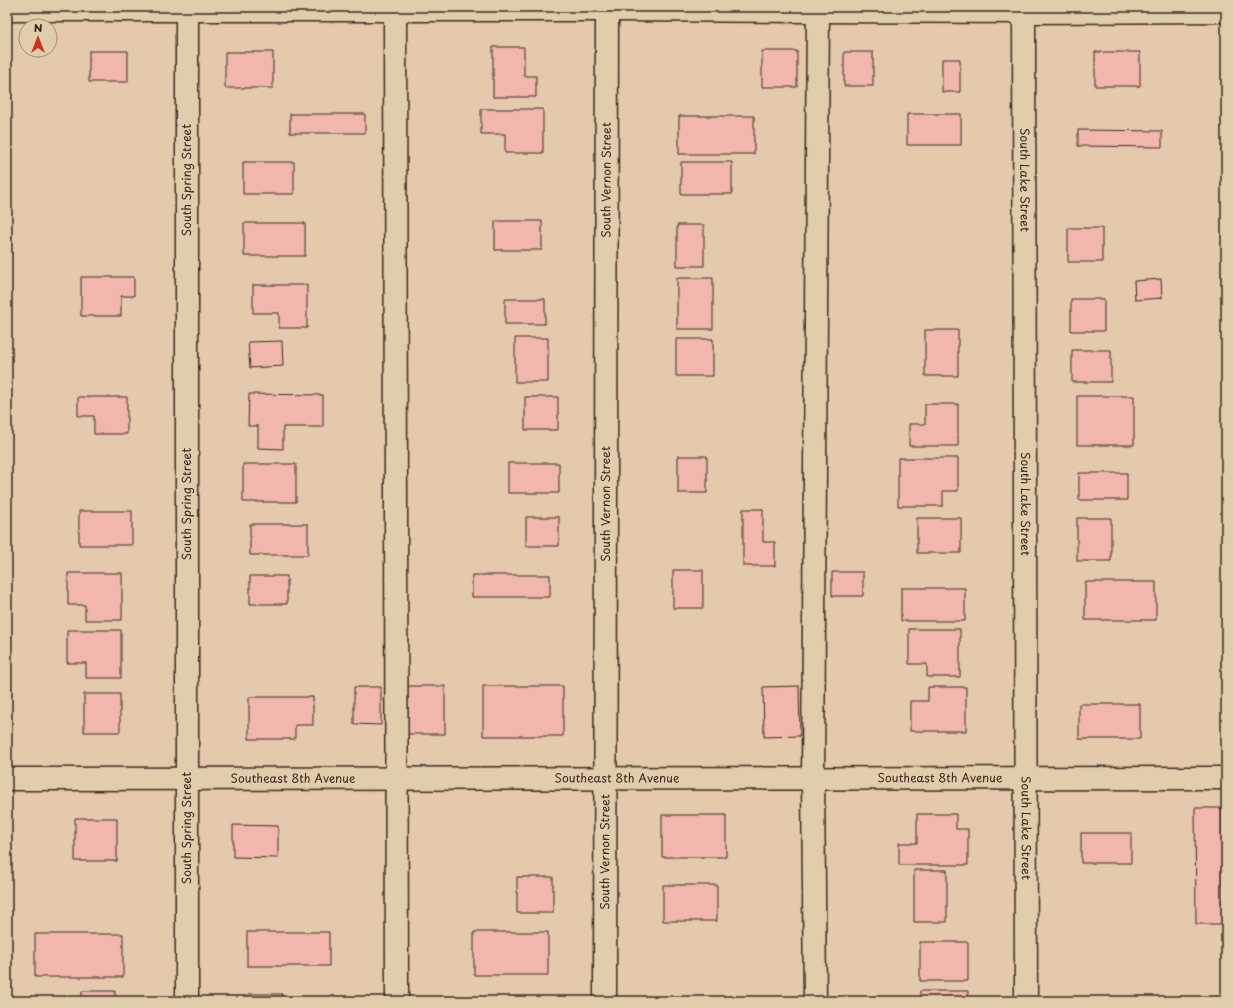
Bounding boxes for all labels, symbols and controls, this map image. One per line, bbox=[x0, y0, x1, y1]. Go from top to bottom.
north arrow bbox=[18, 18, 58, 58]
text: N bbox=[34, 19, 43, 36]
street label: South Vernon Street bbox=[597, 122, 615, 238]
street label: South Spring Street bbox=[177, 124, 195, 236]
street label: South Lake Street bbox=[1016, 128, 1034, 232]
street label: South Vernon Street bbox=[596, 446, 614, 562]
street label: South Spring Street bbox=[177, 448, 195, 560]
street label: South Lake Street bbox=[1017, 452, 1035, 556]
street label: Southeast 8th Avenue bbox=[554, 768, 680, 787]
street label: Southeast 8th Avenue bbox=[877, 768, 1003, 786]
street label: Southeast 8th Avenue bbox=[230, 769, 356, 787]
street label: South Spring Street bbox=[177, 772, 195, 884]
street label: South Lake Street bbox=[1018, 776, 1036, 880]
street label: South Vernon Street bbox=[595, 794, 613, 910]

